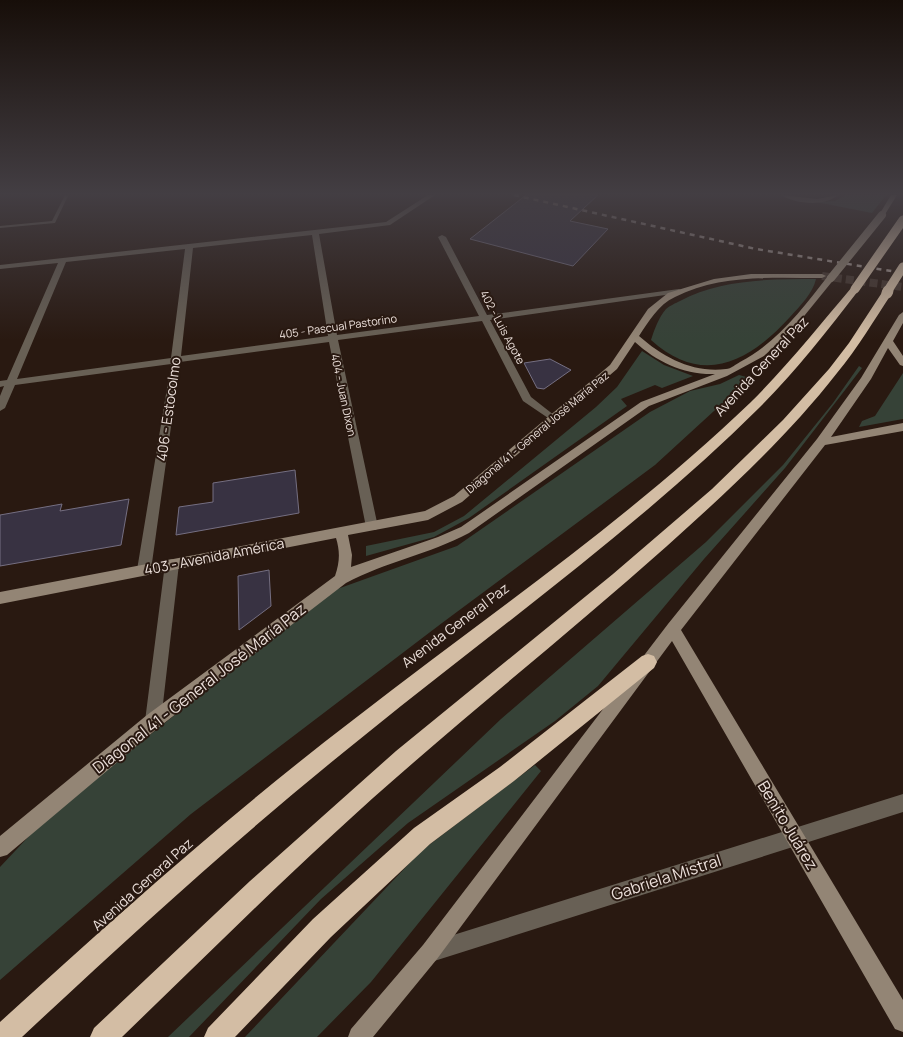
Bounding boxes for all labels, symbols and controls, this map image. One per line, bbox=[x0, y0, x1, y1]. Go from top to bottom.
street label: 402 - Luis Agote bbox=[477, 287, 529, 367]
street label: 405 - Pascual Pastorino bbox=[278, 310, 398, 342]
street label: Avenida General Paz bbox=[710, 312, 812, 420]
street label: 404 - Juan Dixon bbox=[328, 352, 360, 438]
street label: 406 - Estocolmo bbox=[151, 356, 185, 462]
street label: Diagonal 41 - General José María Paz bbox=[462, 368, 612, 496]
street label: 403 - Avenida América bbox=[142, 533, 286, 579]
street label: Avenida General Paz bbox=[397, 578, 513, 672]
street label: Diagonal 41 - General José María Paz bbox=[88, 598, 310, 778]
street label: Benito Juárez bbox=[753, 776, 823, 874]
street label: Avenida General Paz bbox=[87, 834, 197, 934]
street label: Gabriela Mistral bbox=[608, 849, 724, 905]

